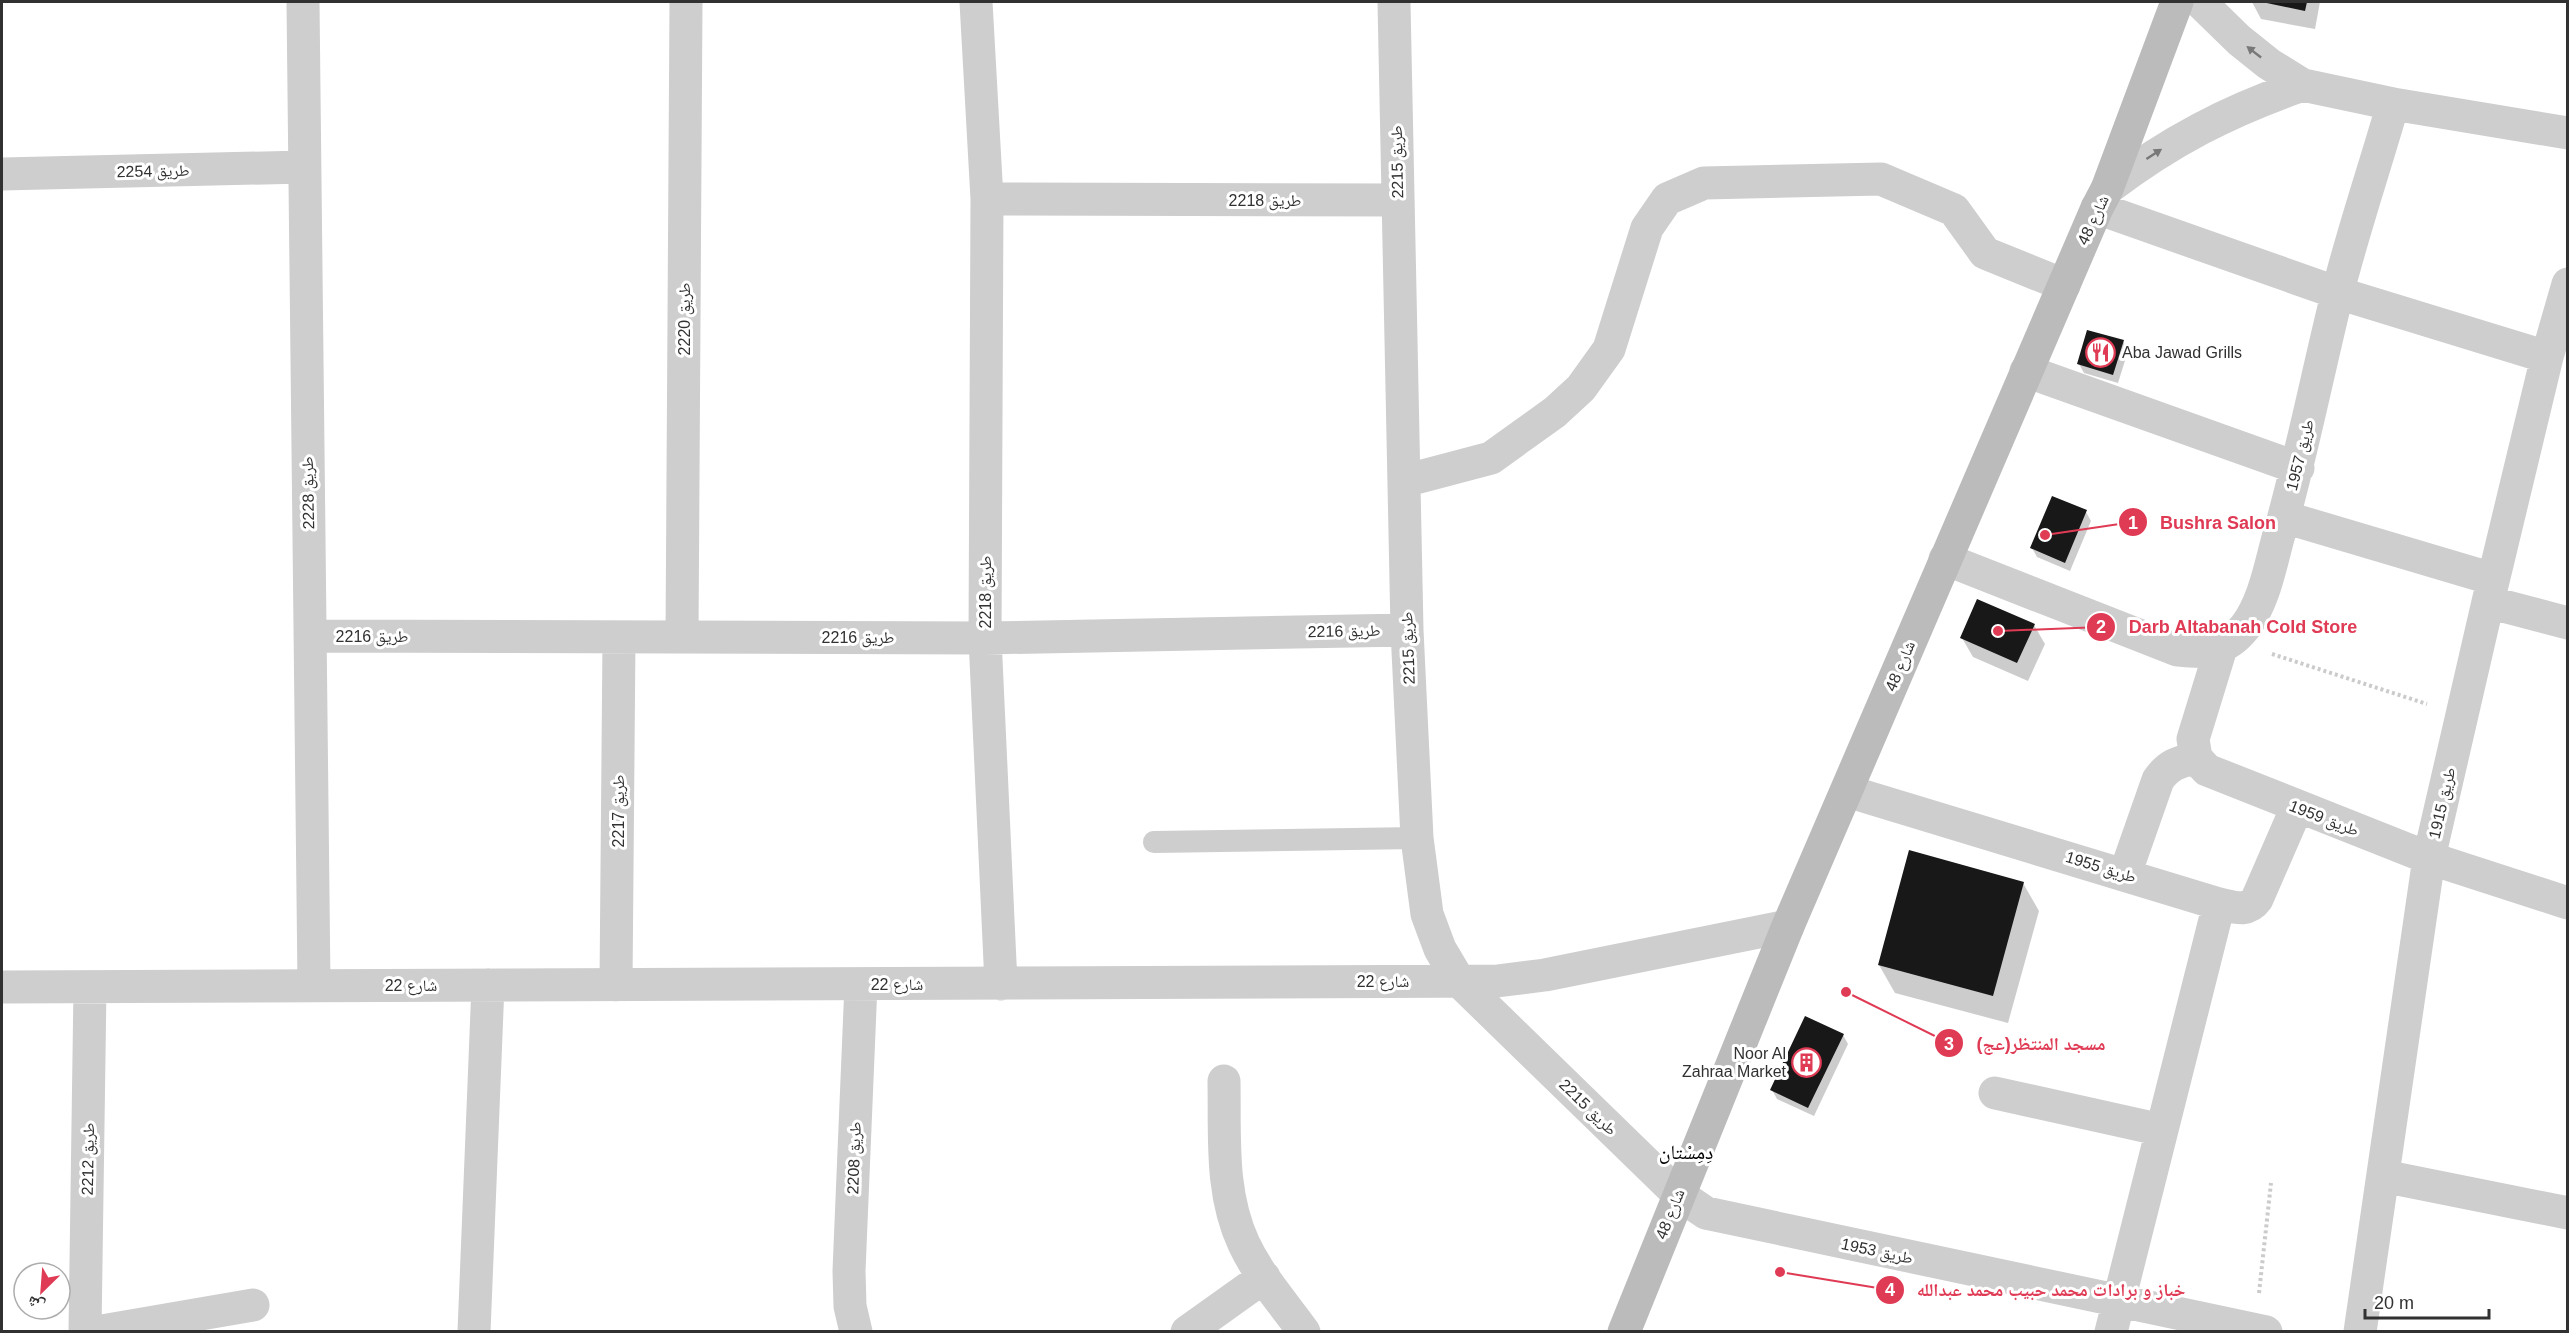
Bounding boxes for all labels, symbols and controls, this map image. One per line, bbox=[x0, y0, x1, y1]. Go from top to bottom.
one-way arrow bbox=[2246, 46, 2262, 59]
street label: طريق 2215 bbox=[1388, 125, 1408, 199]
one-way arrow bbox=[2146, 149, 2163, 160]
street label: طريق 2254 bbox=[116, 162, 190, 182]
street label: طريق 2218 bbox=[1229, 192, 1301, 211]
street label: شارع 48 bbox=[2074, 193, 2114, 248]
street label: طريق 2220 bbox=[676, 283, 695, 355]
restaurant icon: Aba Jawad Grills bbox=[2085, 336, 2117, 368]
place label: Aba Jawad Grills bbox=[2122, 344, 2242, 361]
street label: طريق 1957 bbox=[2283, 418, 2319, 493]
street label: طريق 2228 bbox=[299, 456, 319, 530]
callout: Bushra Salon bbox=[2118, 504, 2288, 540]
text: 1 bbox=[2128, 513, 2138, 533]
text: Bushra Salon bbox=[2160, 513, 2276, 533]
street label: طريق 2218 bbox=[977, 556, 996, 628]
callout: Darb Altabanah Cold Store bbox=[2086, 609, 2369, 645]
street label: طريق 2215 bbox=[1398, 611, 1420, 685]
text: 2 bbox=[2096, 617, 2106, 637]
text: Darb Altabanah Cold Store bbox=[2129, 617, 2357, 637]
street label: طريق 2216 bbox=[1307, 622, 1381, 642]
street label: طريق 2216 bbox=[336, 628, 408, 647]
street label: طريق 2216 bbox=[822, 629, 894, 648]
street label: شارع 48 bbox=[1882, 638, 1920, 694]
street label: طريق 1915 bbox=[2426, 766, 2460, 841]
street label: طريق 2217 bbox=[610, 775, 629, 847]
street label: طريق 1959 bbox=[2286, 797, 2361, 841]
street label: طريق 1955 bbox=[2063, 848, 2138, 888]
street label: شارع 22 bbox=[1357, 973, 1409, 992]
street label: شارع 22 bbox=[871, 976, 923, 995]
street label: شارع 22 bbox=[385, 977, 437, 996]
callout: مسجد المنتظر(عج) bbox=[1934, 1025, 2117, 1061]
text: 3 bbox=[1944, 1034, 1954, 1054]
text: مسجد المنتظر(عج) bbox=[1977, 1034, 2105, 1056]
place label: Noor Al Zahraa Market bbox=[1682, 1045, 1787, 1080]
building icon: Noor Al Zahraa Market bbox=[1791, 1046, 1823, 1078]
street label: طريق 2215 bbox=[1555, 1076, 1620, 1140]
street label: طريق 2208 bbox=[844, 1121, 866, 1195]
street label: طريق 2212 bbox=[79, 1122, 99, 1196]
district label: دِمِسْتان bbox=[1659, 1141, 1713, 1164]
street label: شارع 48 bbox=[1652, 1186, 1690, 1242]
street label: طريق 1953 bbox=[1839, 1235, 1914, 1269]
north arrow bbox=[12, 1261, 72, 1321]
callout: خباز و برادات محمد حبيب محمد عبدالله bbox=[1875, 1272, 2197, 1308]
text: 4 bbox=[1885, 1280, 1895, 1300]
text: خباز و برادات محمد حبيب محمد عبدالله bbox=[1917, 1280, 2186, 1301]
scale bar bbox=[2365, 1282, 2490, 1320]
text: ش bbox=[25, 1292, 48, 1315]
text: 20 m bbox=[2374, 1293, 2414, 1313]

